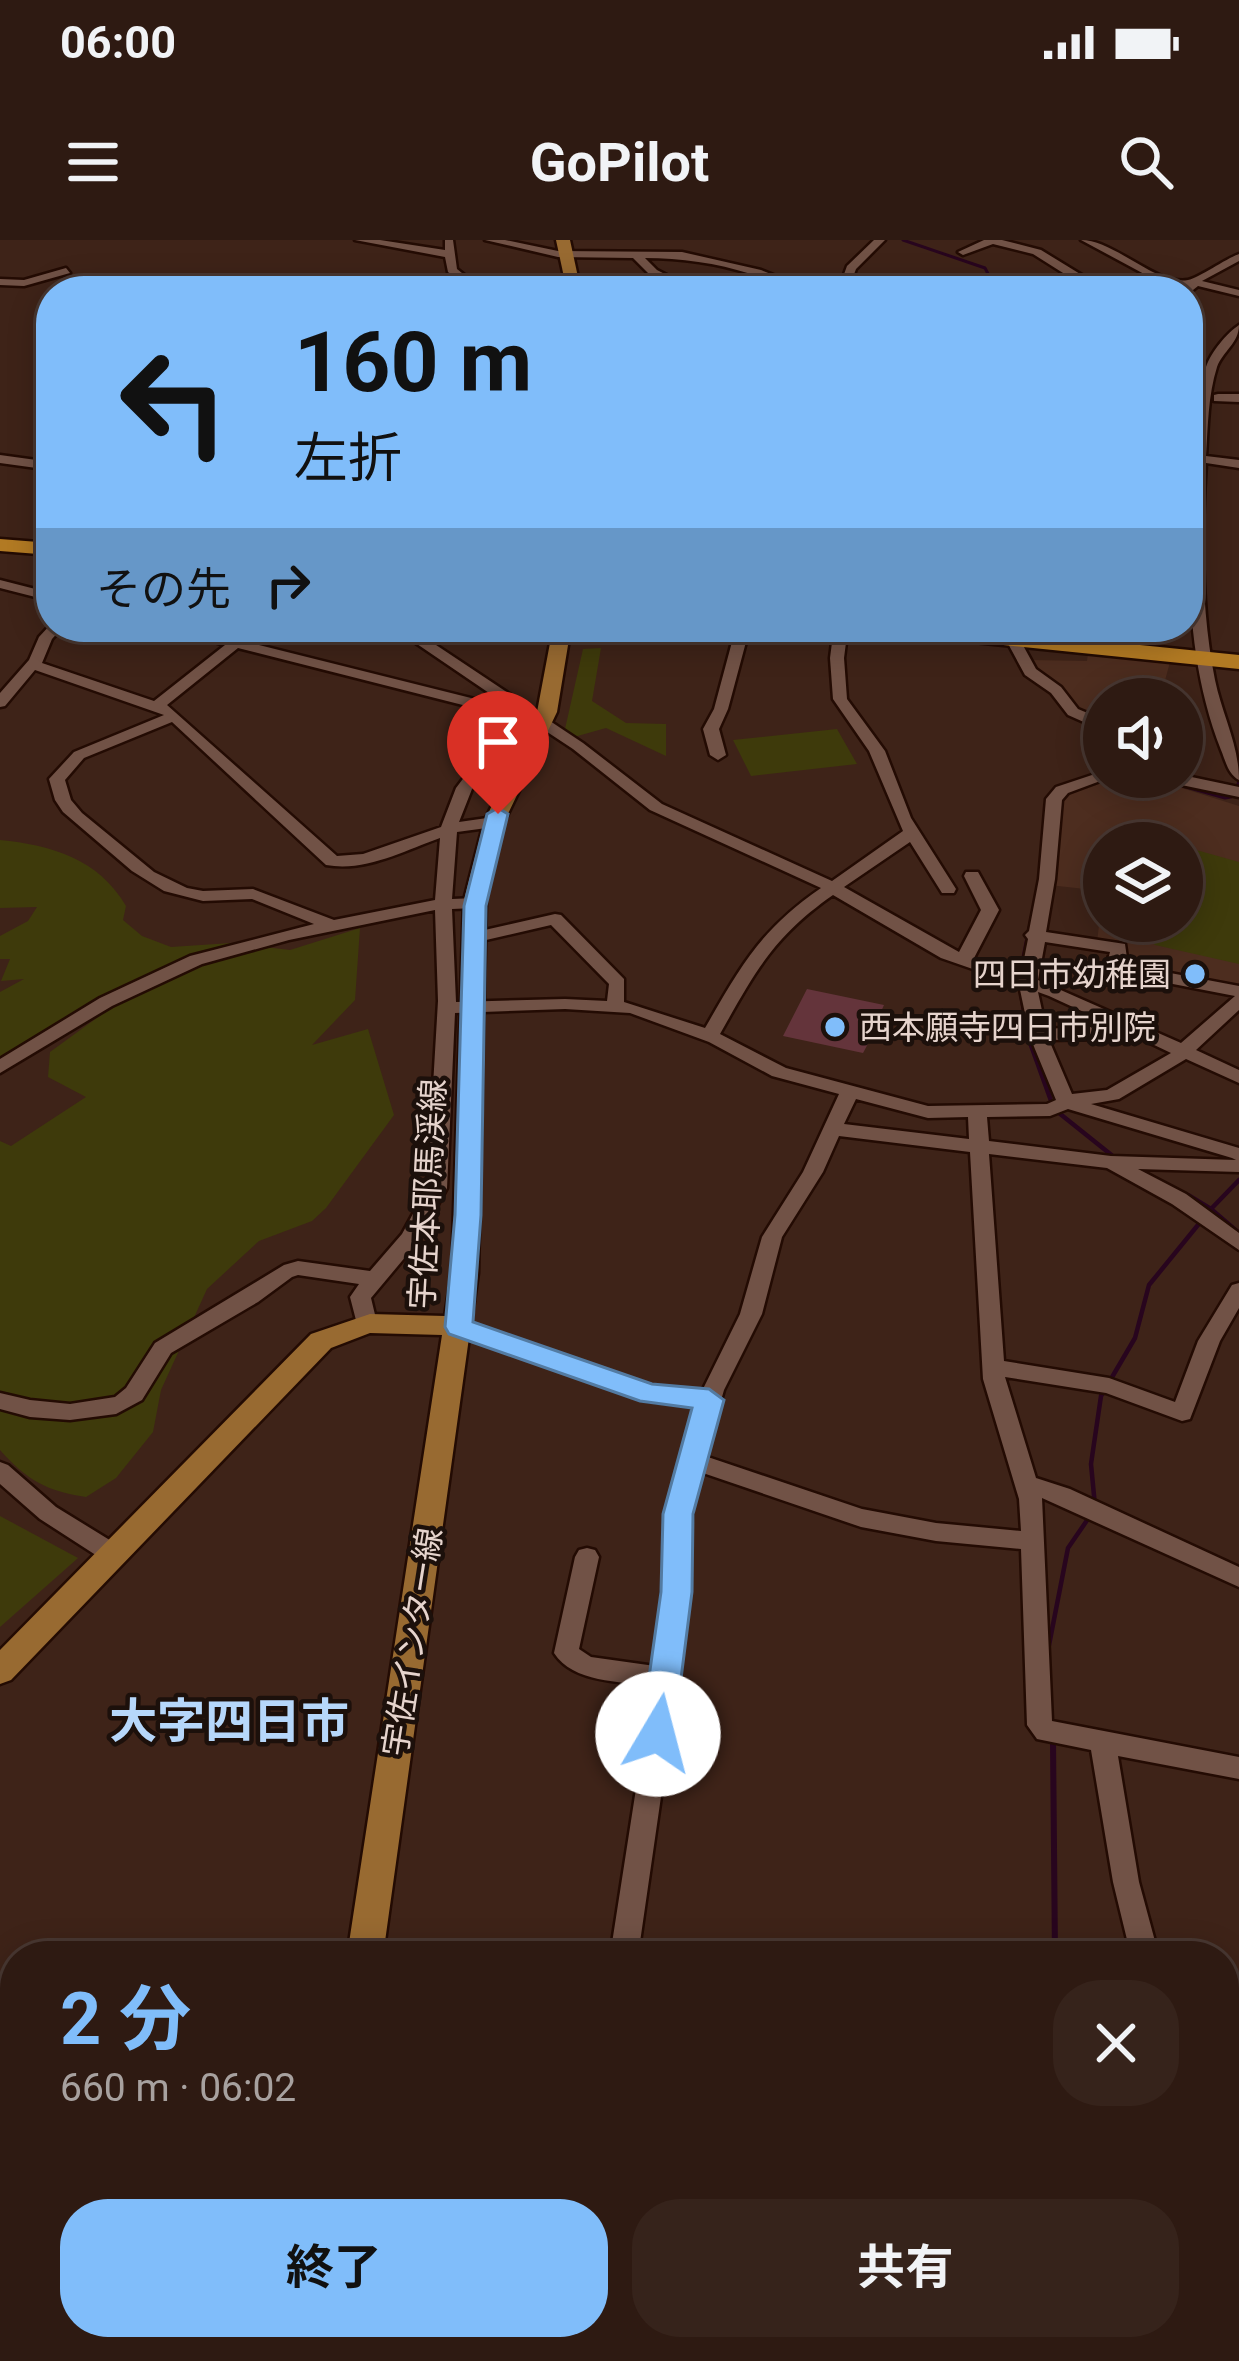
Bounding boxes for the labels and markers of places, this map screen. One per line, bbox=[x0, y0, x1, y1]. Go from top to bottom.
pin bbox=[447, 691, 549, 814]
place label: 四日市幼稚園 bbox=[973, 955, 1171, 994]
marker: 四日市幼稚園 bbox=[1182, 961, 1208, 987]
place label: 西本願寺四日市別院 bbox=[859, 1008, 1156, 1047]
marker: 西本願寺四日市別院 bbox=[822, 1014, 848, 1040]

